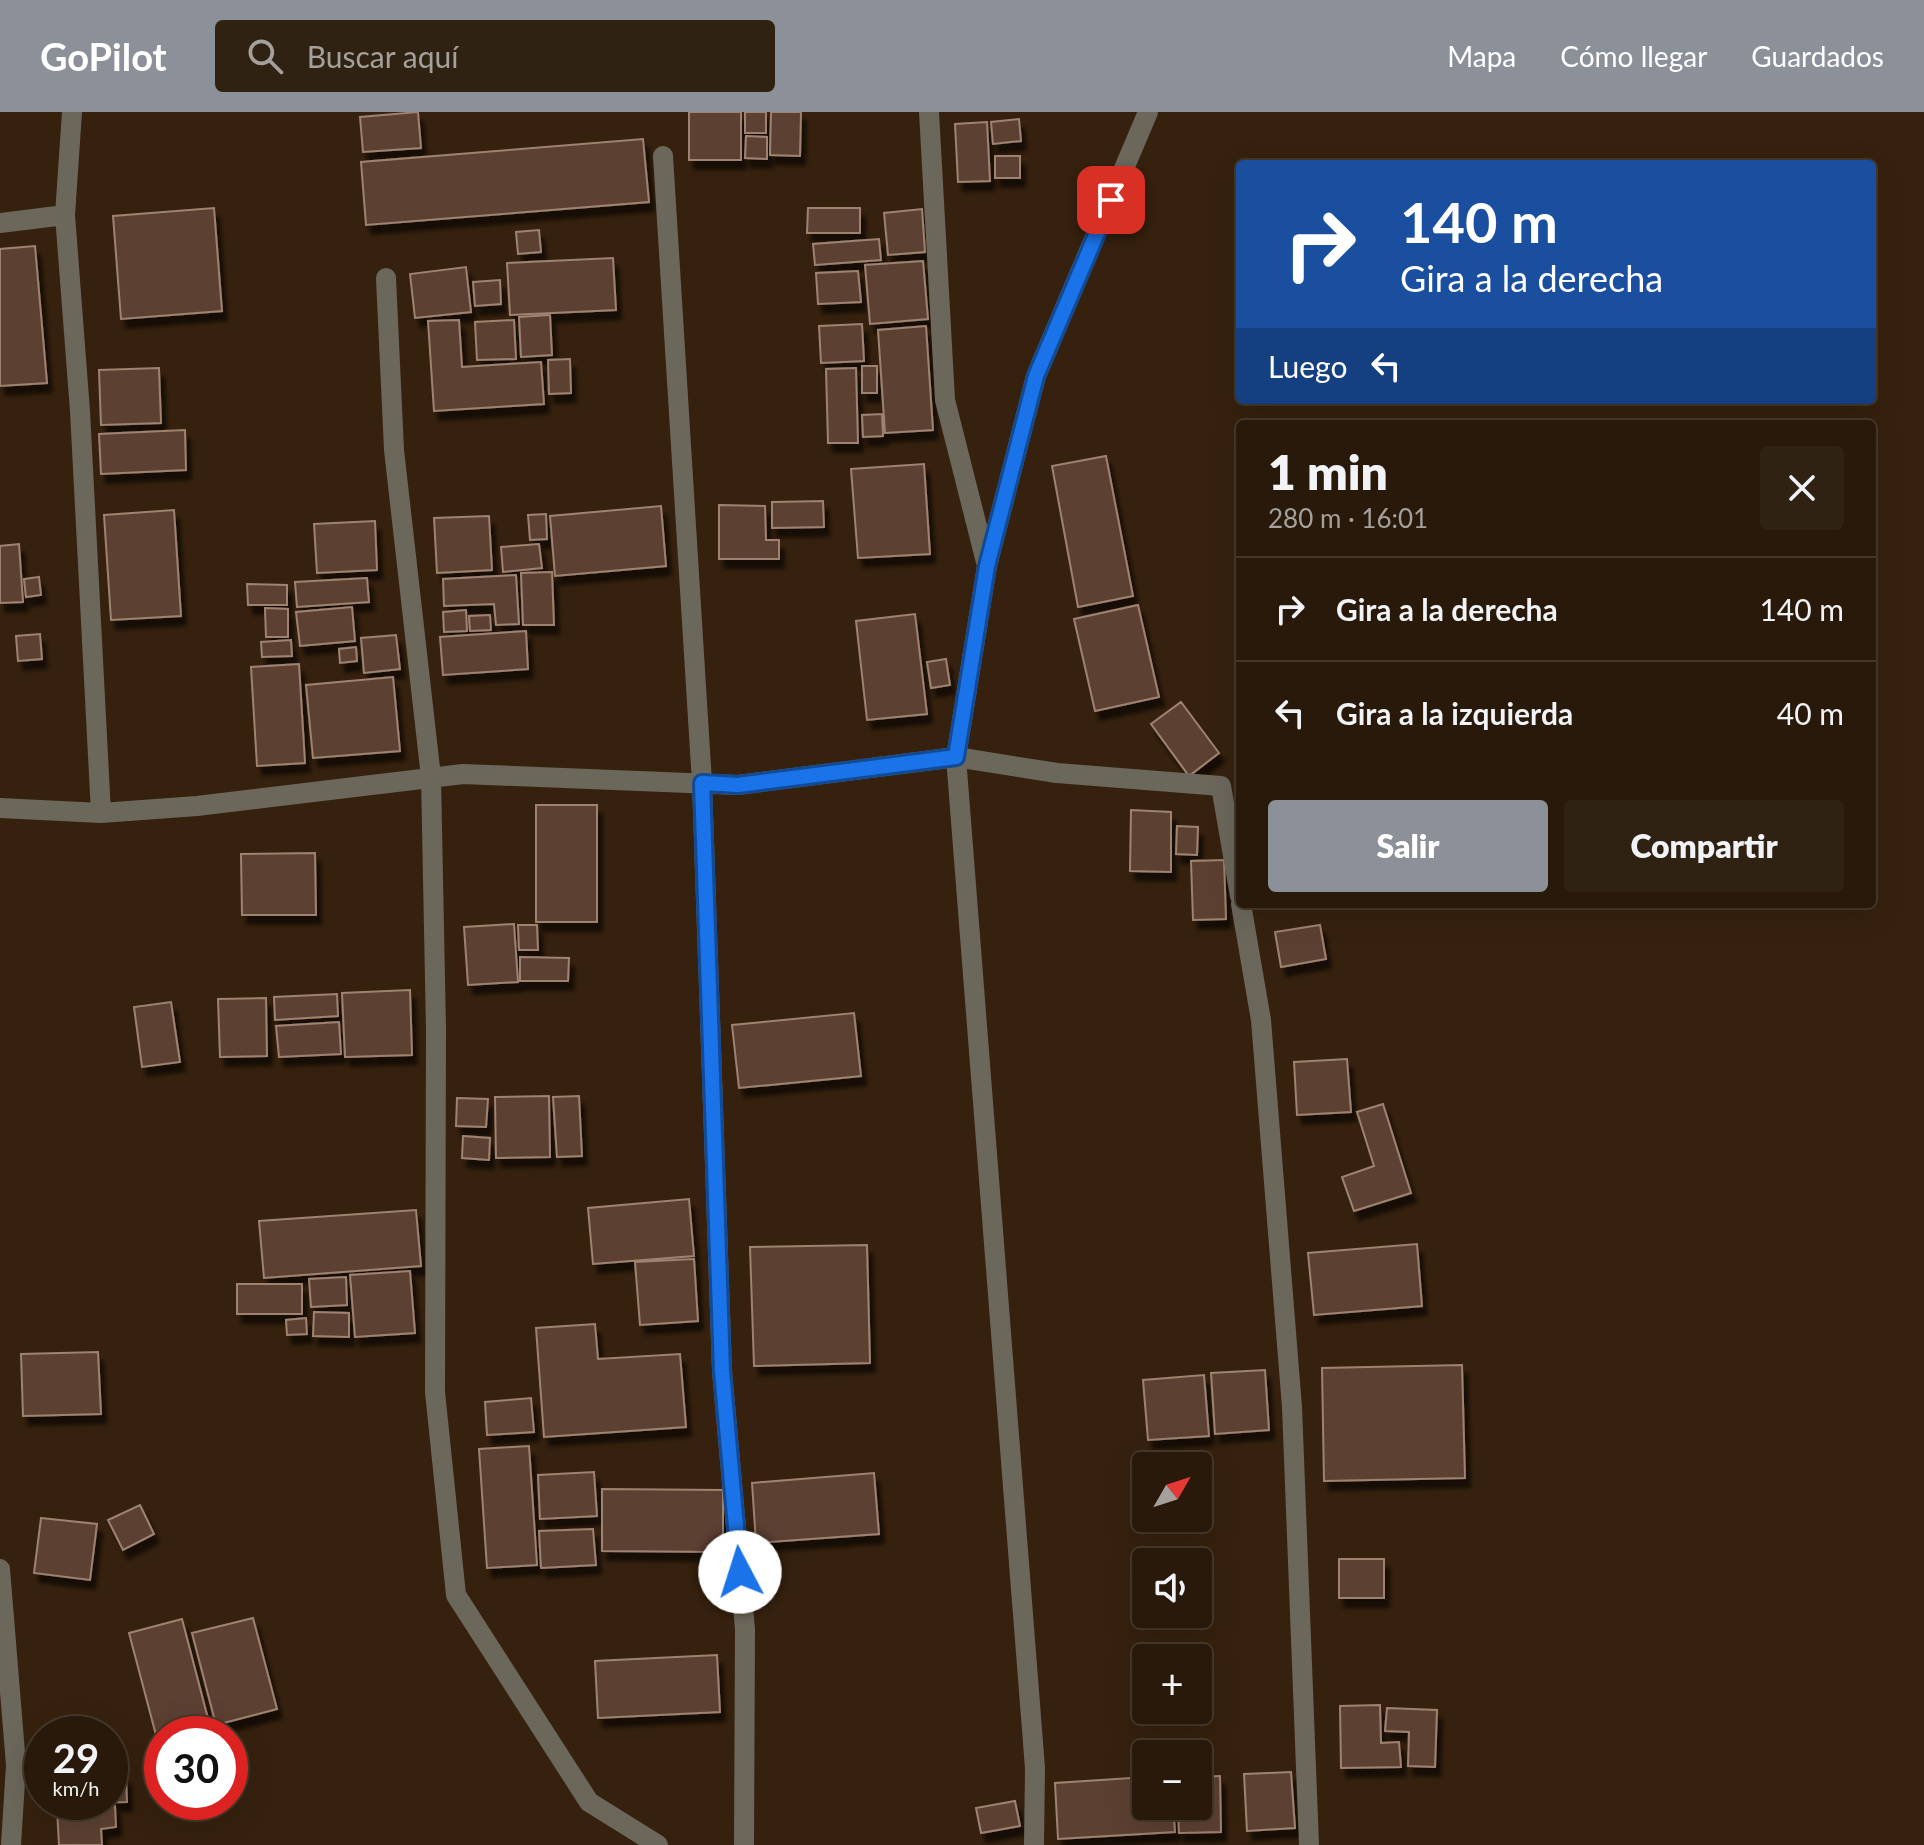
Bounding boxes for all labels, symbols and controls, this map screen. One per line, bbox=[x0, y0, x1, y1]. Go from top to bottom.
search box bbox=[215, 20, 775, 92]
text: GoPilot bbox=[40, 33, 167, 79]
icon: search bbox=[243, 34, 287, 78]
text: Buscar aquí bbox=[307, 38, 458, 74]
text: Mapa bbox=[1447, 39, 1516, 73]
text: Cómo llegar bbox=[1560, 39, 1707, 73]
text: Guardados bbox=[1751, 39, 1884, 73]
pin bbox=[1077, 166, 1145, 234]
icon: arrive bbox=[1089, 178, 1133, 222]
text: 140 m bbox=[1400, 188, 1558, 255]
icon: right bbox=[1268, 192, 1372, 296]
text: Gira a la derecha bbox=[1400, 256, 1663, 300]
icon: left bbox=[1364, 344, 1408, 388]
text: Luego bbox=[1268, 348, 1348, 384]
text: 1 min bbox=[1268, 443, 1388, 500]
button: close bbox=[1760, 446, 1844, 530]
text: 280 m · 16:01 bbox=[1268, 502, 1428, 534]
icon: right bbox=[1268, 587, 1312, 631]
text: Gira a la derecha bbox=[1336, 591, 1558, 627]
text: 140 m bbox=[1759, 591, 1844, 627]
icon: left bbox=[1268, 691, 1312, 735]
text: Gira a la izquierda bbox=[1336, 695, 1573, 731]
text: 40 m bbox=[1777, 695, 1844, 731]
button: Salir bbox=[1268, 800, 1548, 892]
button: Compartir bbox=[1564, 800, 1844, 892]
north arrow bbox=[1132, 1452, 1212, 1532]
map controls bbox=[1132, 1452, 1212, 1820]
position arrow bbox=[698, 1530, 782, 1614]
button: sound bbox=[1132, 1548, 1212, 1628]
button: + bbox=[1132, 1644, 1212, 1724]
speed limit sign: 30 bbox=[144, 1716, 248, 1820]
text: 29 bbox=[53, 1734, 99, 1782]
button: − bbox=[1132, 1740, 1212, 1820]
text: km/h bbox=[53, 1776, 99, 1800]

